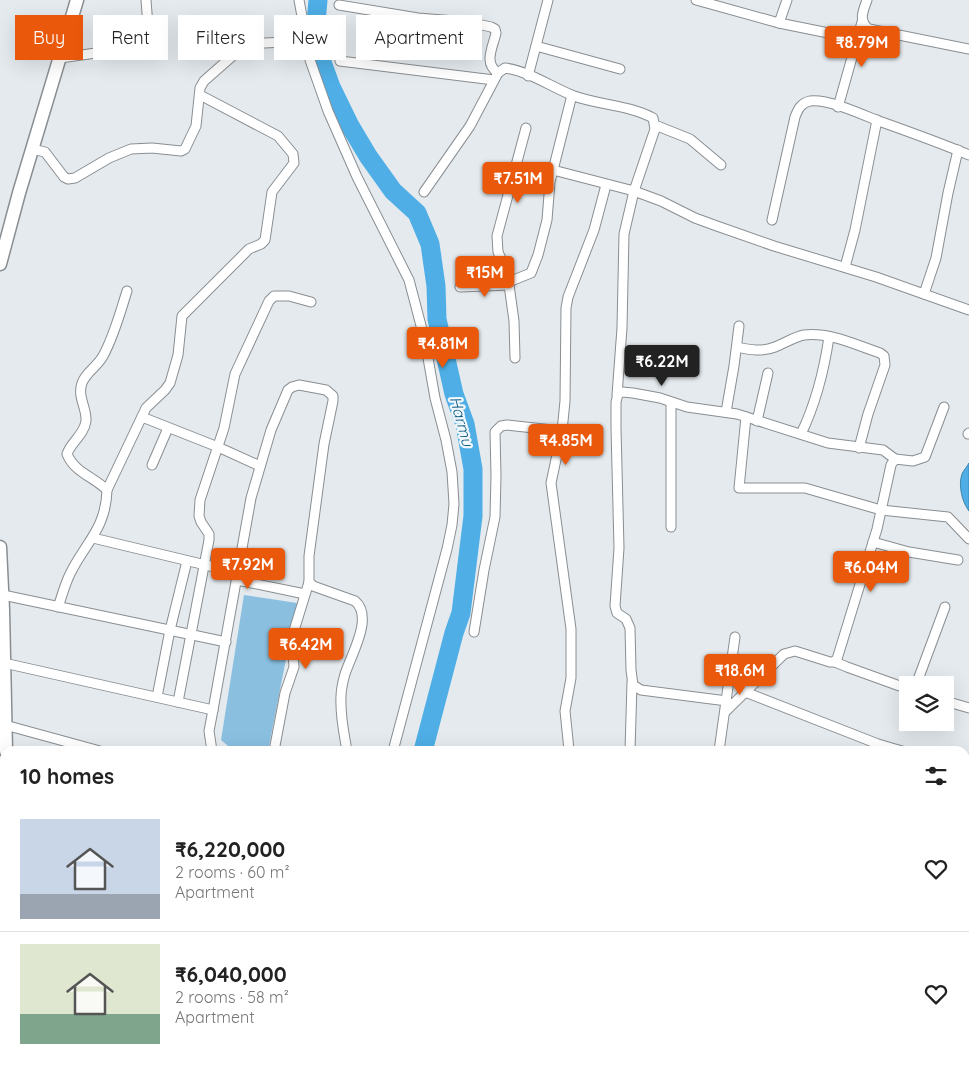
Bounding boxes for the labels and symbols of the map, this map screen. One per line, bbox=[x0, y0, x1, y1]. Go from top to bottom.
pin: ₹8.79M bbox=[821, 26, 903, 68]
pin: ₹7.51M bbox=[477, 162, 559, 204]
pin: ₹15M bbox=[455, 256, 515, 298]
pin: ₹4.81M bbox=[402, 326, 484, 369]
pin: ₹6.22M bbox=[621, 344, 703, 387]
water label: Harmu bbox=[446, 394, 478, 449]
pin: ₹4.85M bbox=[525, 424, 607, 466]
pin: ₹7.92M bbox=[207, 548, 289, 590]
pin: ₹6.04M bbox=[830, 550, 912, 593]
pin: ₹6.42M bbox=[265, 628, 347, 670]
pin: ₹18.6M bbox=[699, 654, 781, 696]

